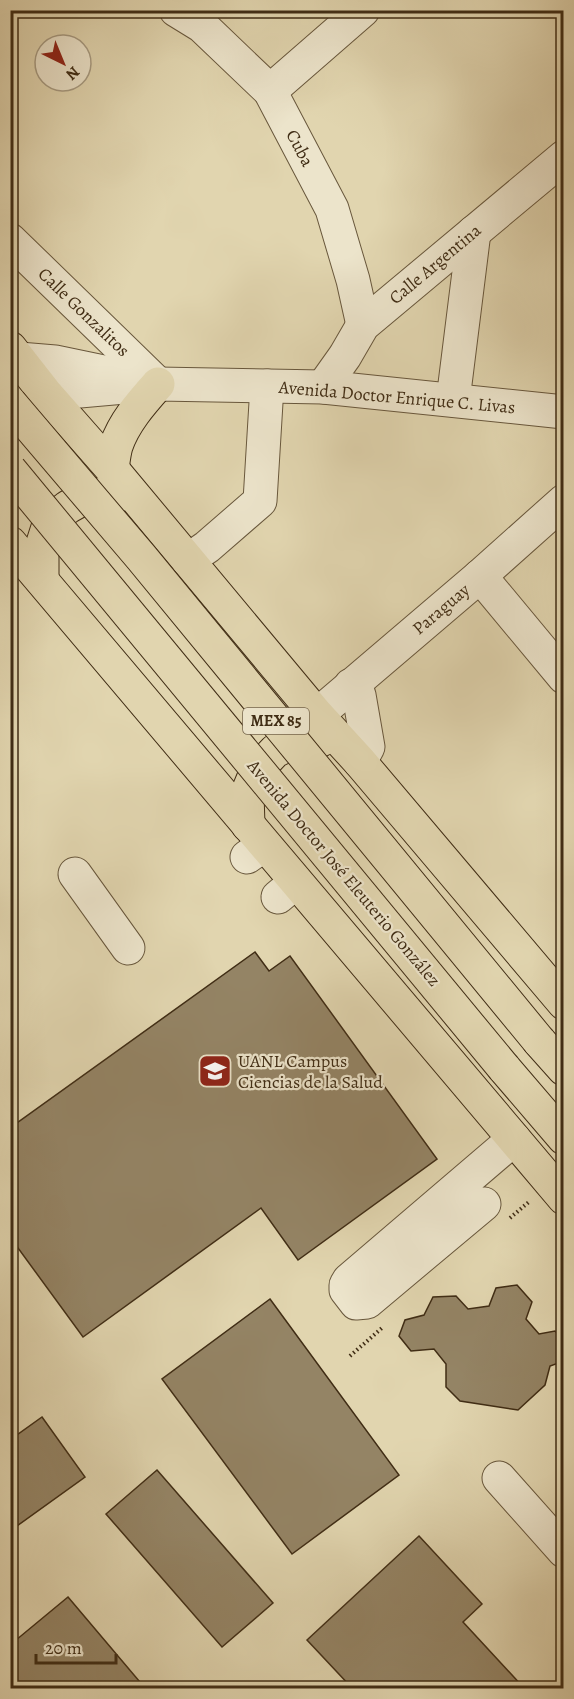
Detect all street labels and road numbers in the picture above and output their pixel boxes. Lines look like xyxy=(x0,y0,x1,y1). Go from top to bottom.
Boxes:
street label: Cuba xyxy=(280,125,320,171)
street label: Calle Argentina xyxy=(384,218,487,310)
street label: Calle Gonzalitos xyxy=(33,262,135,362)
street label: Avenida Doctor Enrique C. Livas xyxy=(277,375,516,419)
street label: Paraguay xyxy=(407,577,475,640)
road number: MEX 85 xyxy=(243,708,309,734)
street label: Avenida Doctor José Eleuterio González xyxy=(241,754,446,992)

